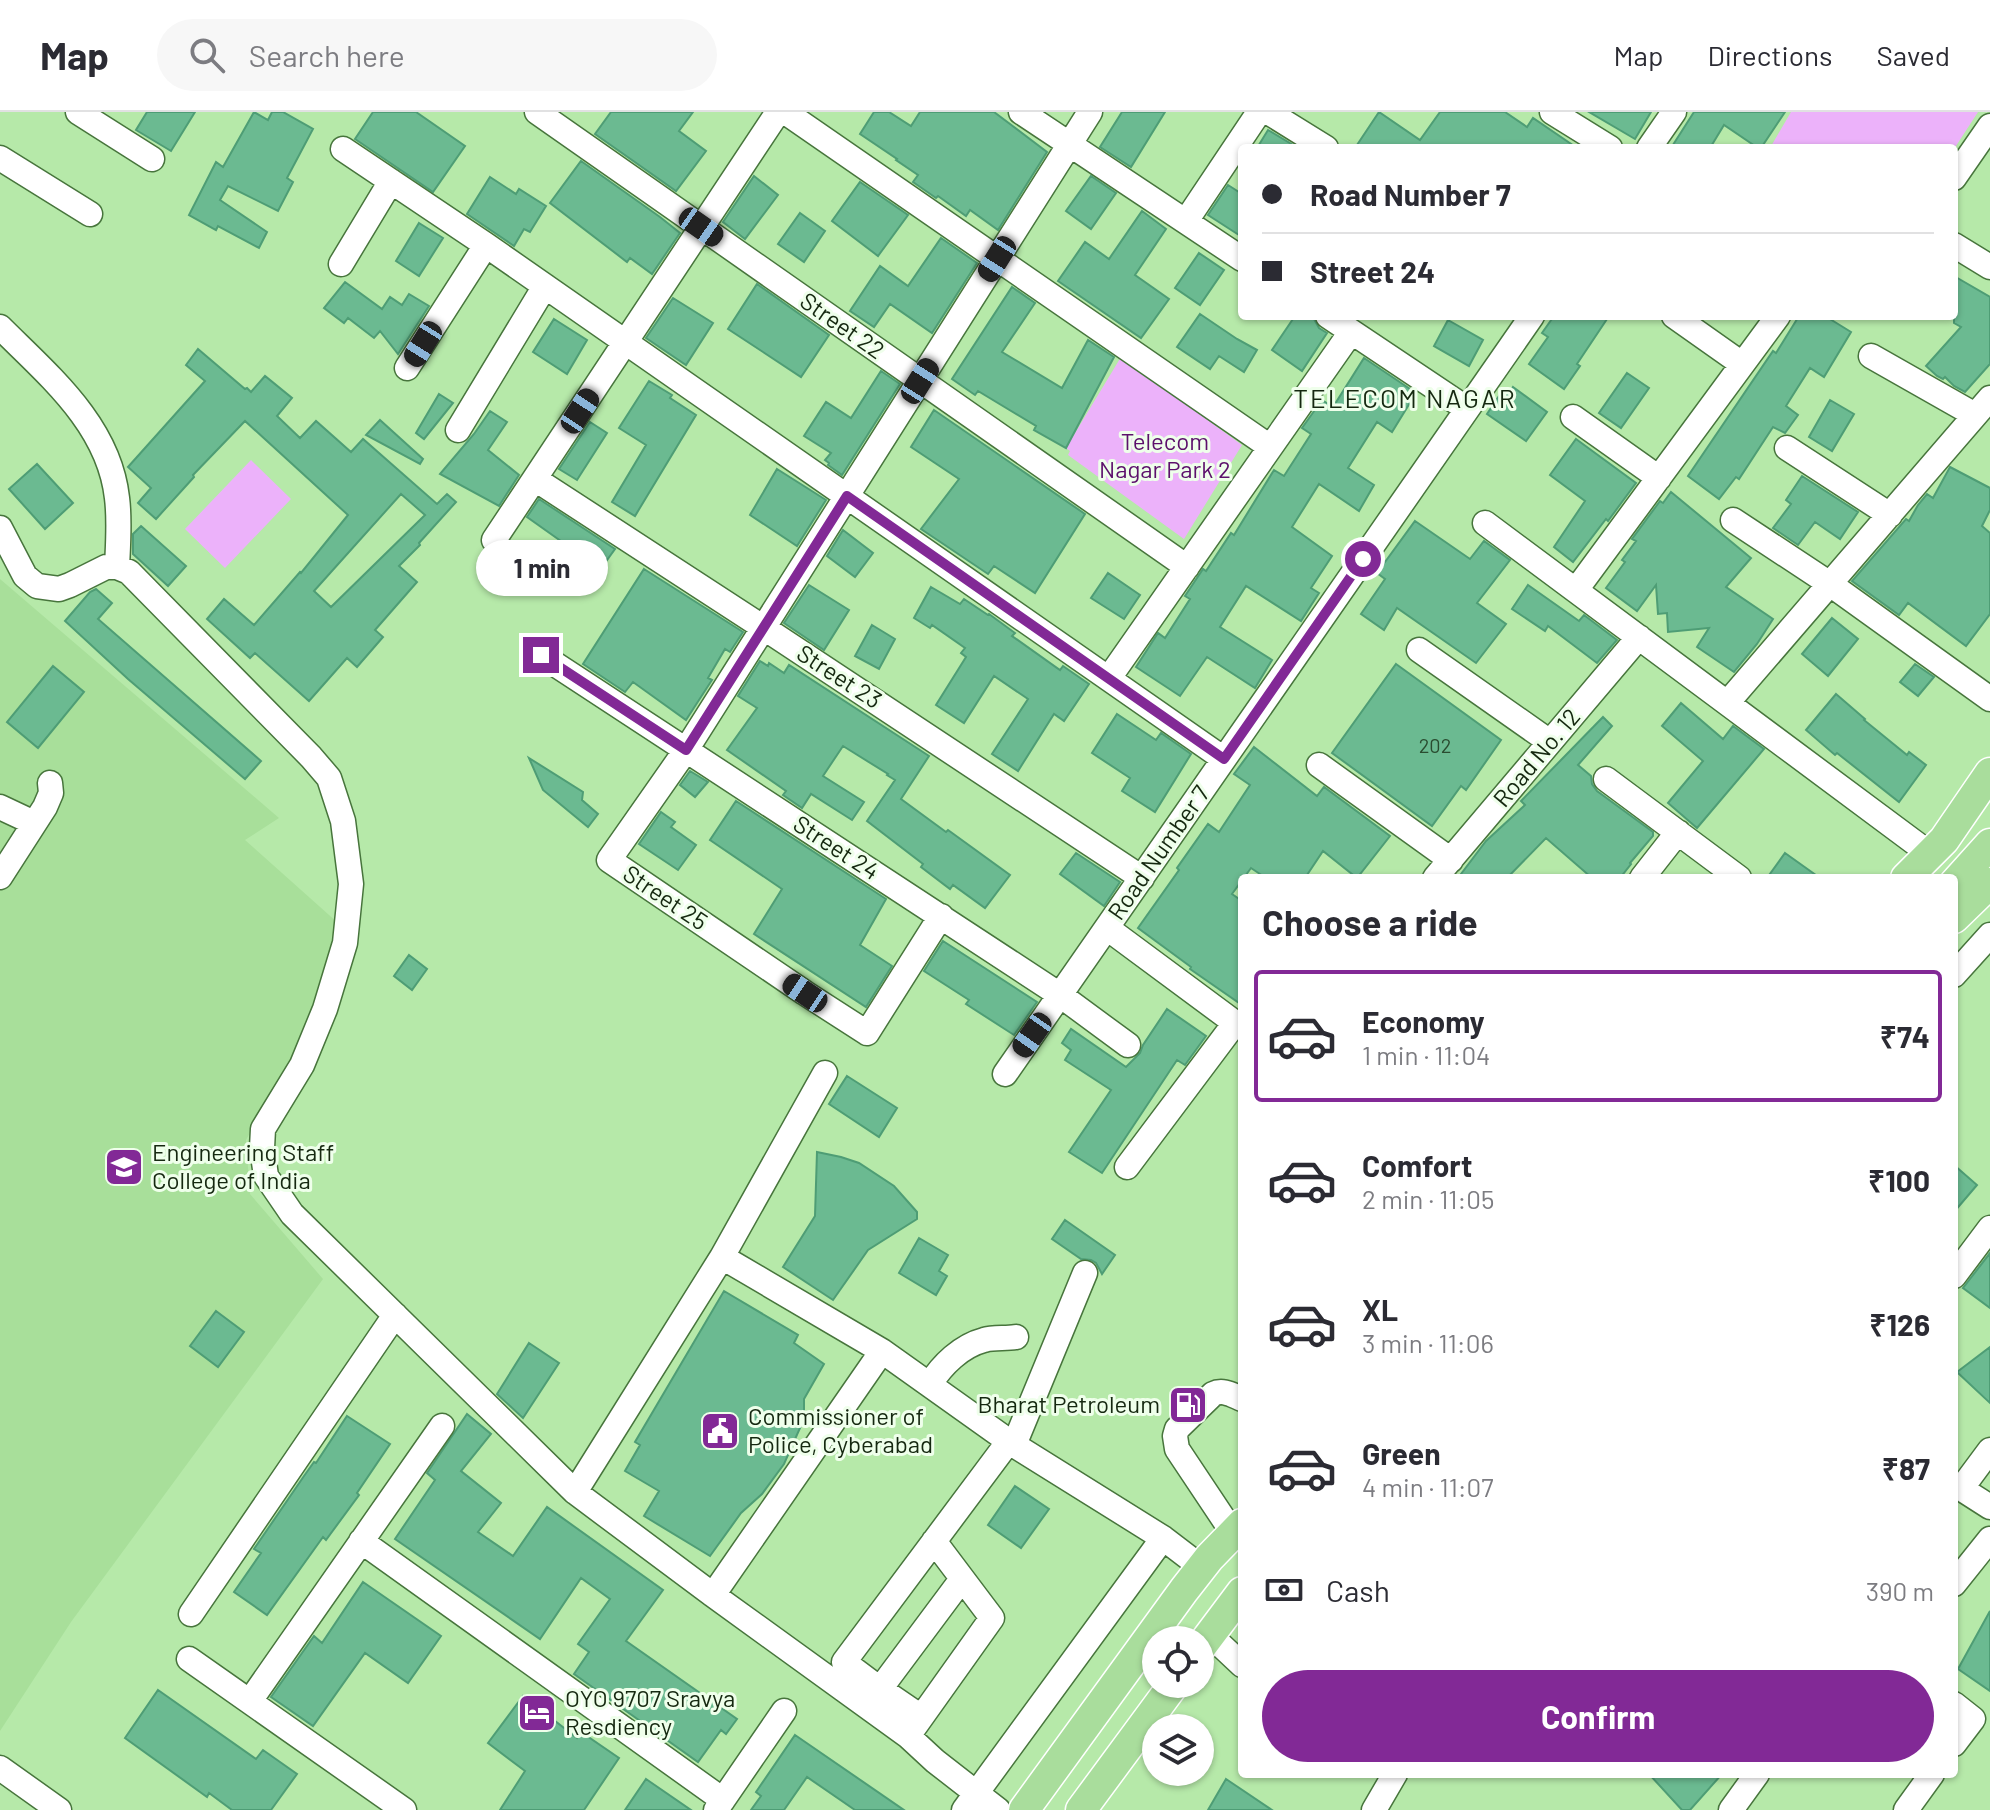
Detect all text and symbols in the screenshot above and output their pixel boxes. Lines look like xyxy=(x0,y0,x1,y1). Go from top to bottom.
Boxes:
search box xyxy=(157,19,717,91)
text: Map xyxy=(40,32,109,78)
icon: search xyxy=(185,33,229,77)
text: Search here xyxy=(249,37,405,73)
text: Map xyxy=(1614,38,1663,72)
text: Directions xyxy=(1707,38,1833,72)
text: Saved xyxy=(1877,38,1950,72)
text: Road Number 7 xyxy=(1310,176,1511,212)
car xyxy=(674,203,728,251)
car xyxy=(974,232,1020,286)
text: Street 24 xyxy=(1310,253,1435,289)
street label: Street 22 xyxy=(795,285,891,364)
car xyxy=(400,317,446,371)
car xyxy=(897,354,943,408)
district label: TELECOM NAGAR xyxy=(1293,382,1517,413)
car xyxy=(557,384,603,438)
park label: Telecom Nagar Park 2 xyxy=(1099,426,1231,483)
callout: 1 min xyxy=(475,539,607,595)
route start xyxy=(1345,541,1381,577)
text: 1 min xyxy=(514,552,570,583)
route end xyxy=(523,637,559,673)
street label: Street 23 xyxy=(792,638,888,714)
street label: Road No. 12 xyxy=(1486,702,1585,812)
house number: 202 xyxy=(1419,733,1451,757)
street label: Road Number 7 xyxy=(1101,779,1215,925)
street label: Street 24 xyxy=(788,808,885,885)
street label: Street 25 xyxy=(618,858,714,935)
text: Choose a ride xyxy=(1262,900,1478,943)
car xyxy=(778,970,832,1016)
icon: car xyxy=(1266,1000,1338,1072)
text: Economy xyxy=(1362,1003,1485,1039)
car xyxy=(1008,1008,1056,1062)
text: ₹74 xyxy=(1880,1018,1930,1054)
text: 1 min · 11:04 xyxy=(1362,1039,1490,1070)
place label: Engineering Staff College of India xyxy=(152,1137,334,1194)
icon: car xyxy=(1266,1144,1338,1216)
school or university icon: Engineering Staff College of India xyxy=(103,1146,145,1188)
text: Comfort xyxy=(1362,1147,1472,1183)
text: ₹100 xyxy=(1868,1162,1930,1198)
text: 2 min · 11:05 xyxy=(1362,1183,1494,1214)
icon: car xyxy=(1266,1288,1338,1360)
text: XL xyxy=(1362,1291,1398,1327)
text: ₹126 xyxy=(1869,1306,1930,1342)
text: 3 min · 11:06 xyxy=(1362,1327,1494,1358)
fuel station icon: Bharat Petroleum xyxy=(1167,1384,1209,1426)
place label: Bharat Petroleum xyxy=(978,1389,1160,1418)
place label: Commissioner of Police, Cyberabad xyxy=(748,1401,933,1458)
public building icon: Commissioner of Police, Cyberabad xyxy=(699,1410,741,1452)
icon: car xyxy=(1266,1432,1338,1504)
text: Green xyxy=(1362,1435,1441,1471)
text: ₹87 xyxy=(1882,1450,1930,1486)
text: 4 min · 11:07 xyxy=(1362,1471,1494,1502)
icon: cash xyxy=(1262,1568,1306,1612)
text: Cash xyxy=(1326,1572,1390,1608)
text: 390 m xyxy=(1866,1575,1934,1606)
map controls xyxy=(1142,1626,1214,1786)
button: locate xyxy=(1142,1626,1214,1698)
button: Confirm xyxy=(1262,1670,1934,1762)
place label: OYO 9707 Sravya Resdiency xyxy=(565,1683,735,1740)
hotel icon: OYO 9707 Sravya Resdiency xyxy=(516,1692,558,1734)
button: layers xyxy=(1142,1714,1214,1786)

